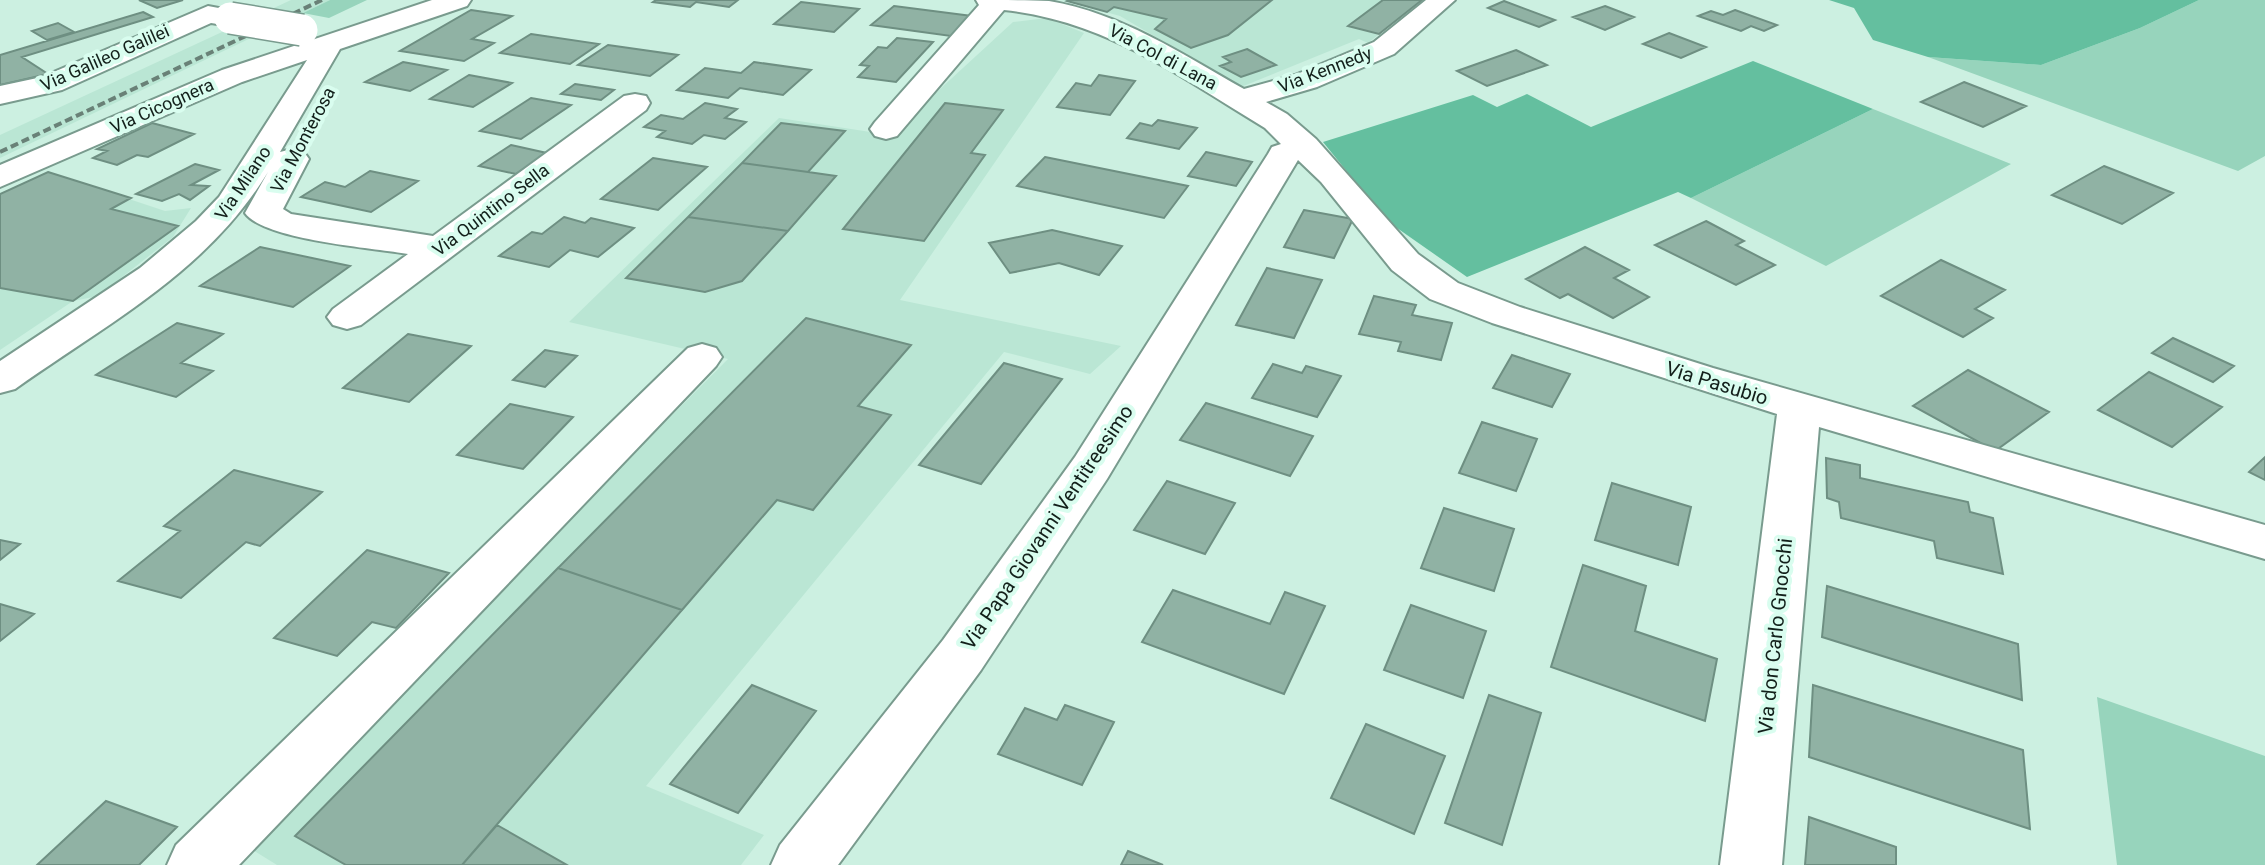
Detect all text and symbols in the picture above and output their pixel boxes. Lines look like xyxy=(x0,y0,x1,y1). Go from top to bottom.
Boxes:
street label: Via Col di Lana xyxy=(1106,19,1221,94)
street label: Via Galileo Galilei xyxy=(37,20,172,95)
street label: Via Kennedy xyxy=(1275,42,1375,97)
street label: Via Cicognera xyxy=(107,73,217,138)
street label: Via Monterosa xyxy=(266,83,339,196)
street label: Via Milano xyxy=(210,142,275,224)
street label: Via Quintino Sella xyxy=(428,159,553,260)
street label: Via Pasubio xyxy=(1663,356,1771,410)
street label: Via Papa Giovanni Ventitreesimo xyxy=(956,400,1138,654)
street label: Via don Carlo Gnocchi xyxy=(1753,537,1797,735)

